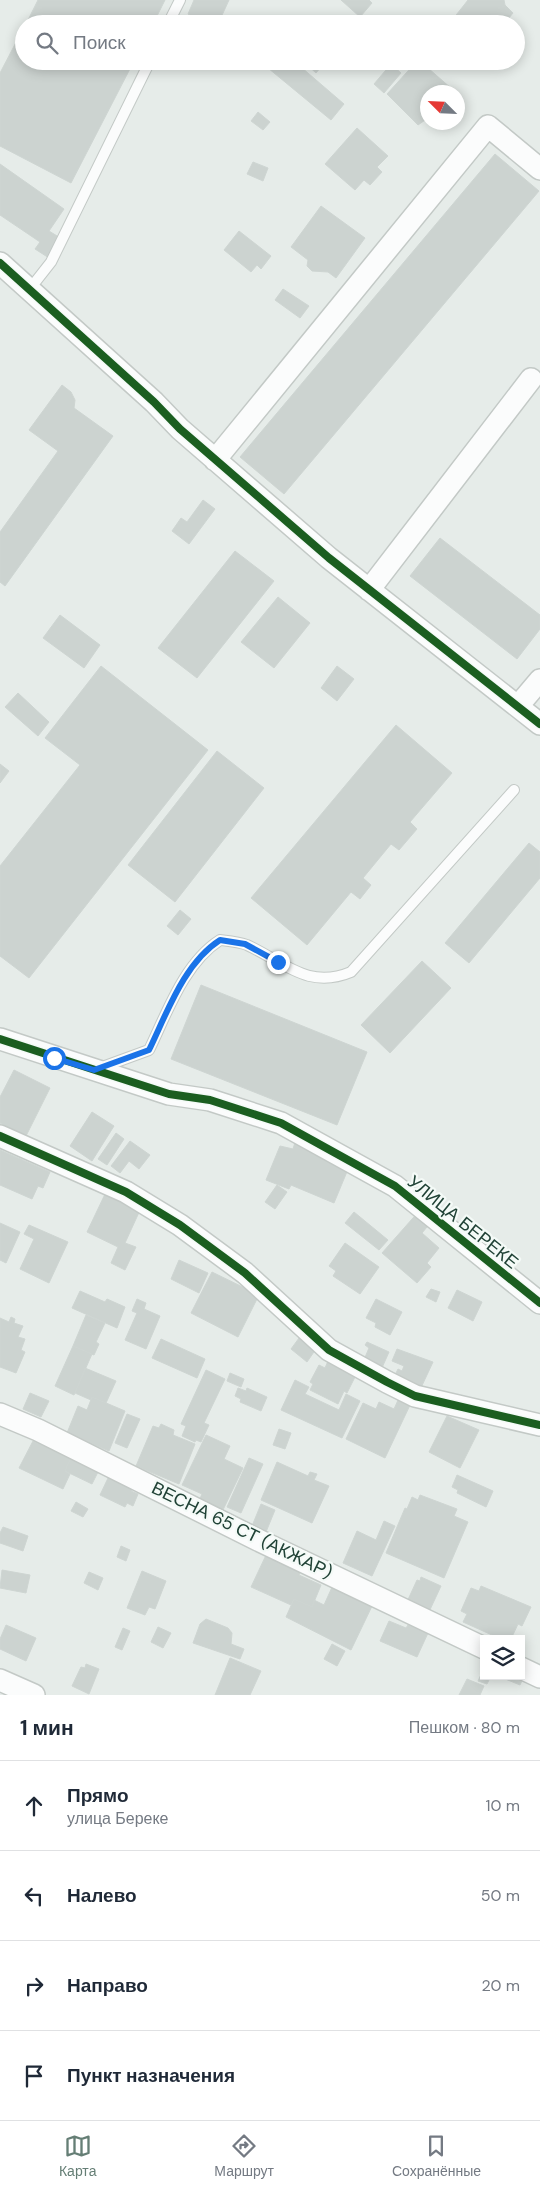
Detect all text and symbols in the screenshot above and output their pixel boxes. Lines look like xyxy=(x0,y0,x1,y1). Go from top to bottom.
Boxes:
search box xyxy=(15,15,525,70)
icon: search xyxy=(33,29,61,57)
text: Поиск xyxy=(73,30,126,55)
north arrow xyxy=(420,85,465,130)
route end xyxy=(267,951,290,974)
route start xyxy=(43,1047,66,1070)
street label: УЛИЦА БЕРЕКЕ xyxy=(403,1170,523,1274)
street label: ВЕСНА 65 СТ (АКЖАР) xyxy=(148,1476,336,1584)
map controls xyxy=(480,1635,525,1680)
button: layers xyxy=(480,1635,525,1680)
text: 1 мин xyxy=(20,1714,74,1742)
text: Пешком · 80 m xyxy=(409,1717,520,1738)
text: Прямо xyxy=(67,1783,129,1808)
icon: ahead xyxy=(20,1792,48,1820)
text: 10 m xyxy=(486,1795,520,1816)
text: улица Береке xyxy=(67,1808,169,1829)
icon: left xyxy=(20,1882,48,1910)
text: Налево xyxy=(67,1883,137,1908)
text: 50 m xyxy=(481,1885,520,1906)
icon: right xyxy=(20,1972,48,2000)
text: Направо xyxy=(67,1973,148,1998)
text: 20 m xyxy=(481,1975,520,1996)
icon: arrive xyxy=(20,2062,48,2090)
text: Пункт назначения xyxy=(67,2063,235,2088)
tab: Карта xyxy=(59,2132,96,2180)
tab: Маршрут xyxy=(214,2132,274,2180)
tab: Сохранённые xyxy=(392,2132,481,2180)

